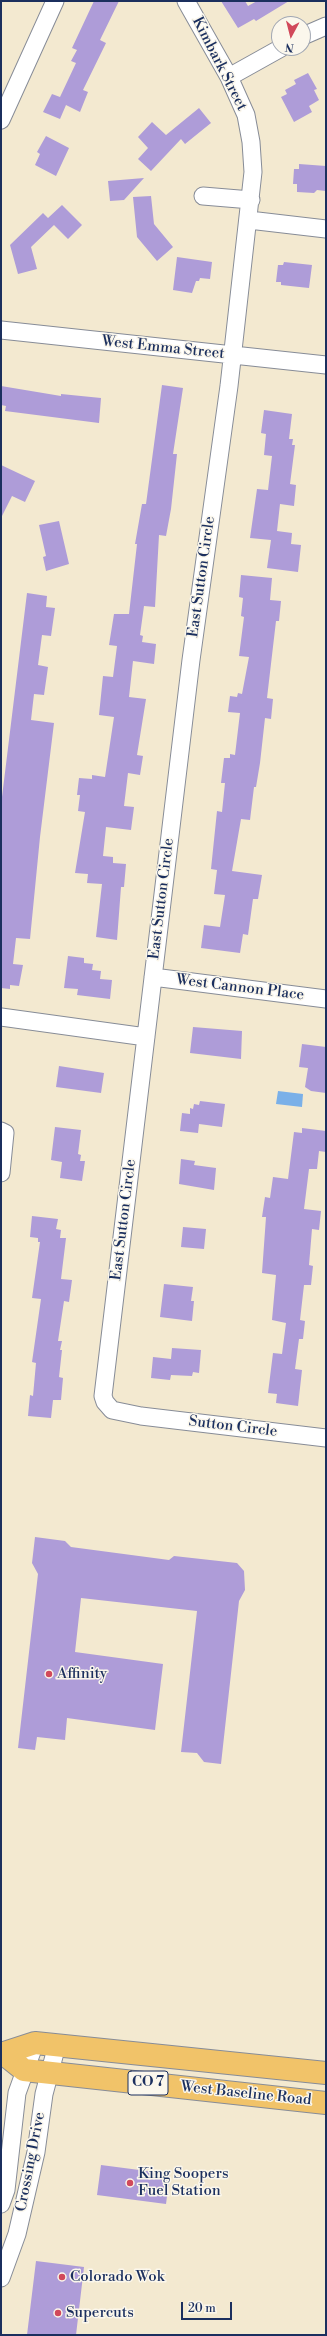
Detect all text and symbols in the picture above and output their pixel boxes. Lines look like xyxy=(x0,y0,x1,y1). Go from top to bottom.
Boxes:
street label: Kimbark Street xyxy=(188,14,250,114)
north arrow xyxy=(271,16,311,56)
text: N xyxy=(284,39,295,54)
street label: West Emma Street xyxy=(101,333,225,363)
street label: East Sutton Circle xyxy=(185,515,219,639)
street label: East Sutton Circle xyxy=(146,837,178,961)
street label: West Cannon Place xyxy=(175,971,305,1005)
street label: East Sutton Circle xyxy=(108,1158,140,1282)
street label: Sutton Circle xyxy=(188,1413,278,1441)
place label: Affinity xyxy=(57,1665,107,1683)
marker: Affinity xyxy=(44,1669,54,1679)
road number: CO 7 xyxy=(128,2071,168,2095)
street label: West Baseline Road xyxy=(180,2078,312,2110)
street label: Crossing Drive xyxy=(13,2111,49,2213)
place label: King Soopers Fuel Station xyxy=(138,2165,228,2200)
marker: King Soopers Fuel Station xyxy=(125,2178,135,2188)
place label: Colorado Wok xyxy=(70,2268,164,2286)
marker: Colorado Wok xyxy=(57,2272,67,2282)
scale bar xyxy=(183,2294,234,2320)
text: 20 m xyxy=(188,2301,216,2316)
place label: Supercuts xyxy=(66,2304,134,2322)
marker: Supercuts xyxy=(53,2308,63,2318)

